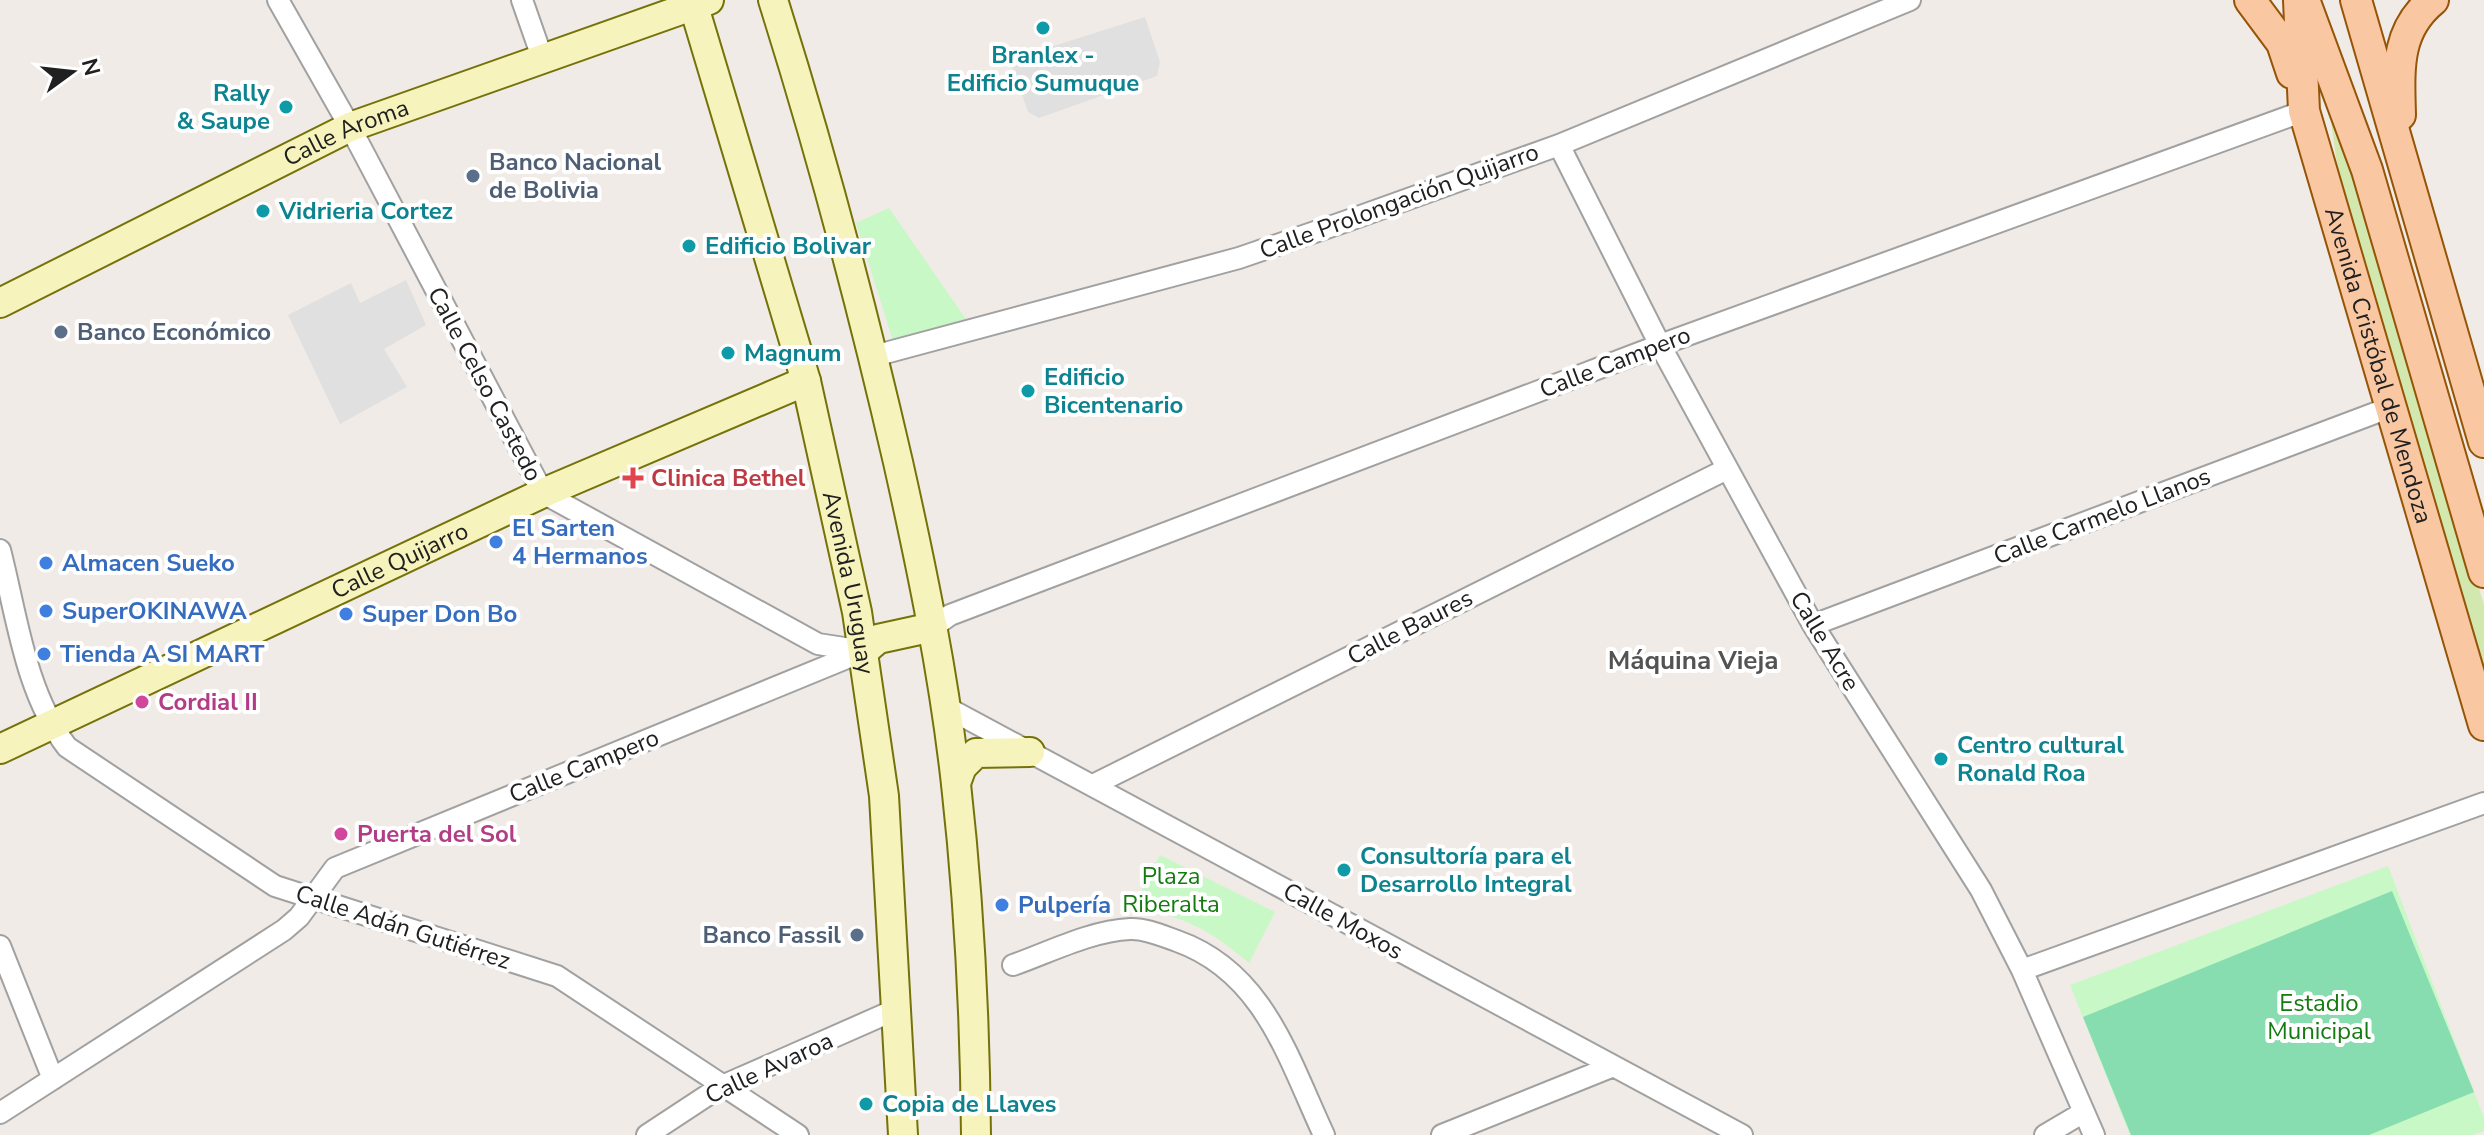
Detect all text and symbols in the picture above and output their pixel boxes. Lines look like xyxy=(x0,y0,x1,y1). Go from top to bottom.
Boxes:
marker: Branlex - Edificio Sumuque xyxy=(1034,19,1052,37)
north arrow xyxy=(32,32,112,112)
place label: Branlex - Edificio Sumuque xyxy=(947,39,1139,99)
text: N xyxy=(74,55,107,79)
place label: Rally & Saupe xyxy=(177,77,270,137)
street label: Calle Aroma xyxy=(278,91,413,174)
marker: Rally & Saupe xyxy=(277,98,295,116)
street label: Calle Prolongación Quijarro xyxy=(1255,136,1543,266)
place label: Banco Nacional de Bolivia xyxy=(489,146,662,206)
marker: Banco Nacional de Bolivia xyxy=(464,167,482,185)
place label: Vidrieria Cortez xyxy=(278,195,453,227)
marker: Vidrieria Cortez xyxy=(254,202,272,220)
street label: Avenida Cristóbal de Mendoza xyxy=(2317,203,2440,527)
place label: Edificio Bolivar xyxy=(705,230,872,262)
marker: Edificio Bolivar xyxy=(680,237,698,255)
street label: Calle Celso Castedo xyxy=(420,281,550,487)
place label: Banco Económico xyxy=(77,316,271,348)
street label: Calle Campero xyxy=(1535,319,1695,405)
marker: Banco Económico xyxy=(52,323,70,341)
place label: Magnum xyxy=(744,337,841,369)
marker: Magnum xyxy=(719,344,737,362)
place label: Edificio Bicentenario xyxy=(1044,361,1183,421)
marker: Edificio Bicentenario xyxy=(1019,382,1037,400)
street label: Calle Carmelo Llanos xyxy=(1989,460,2215,572)
place label: Clinica Bethel xyxy=(651,462,806,494)
marker: Clinica Bethel xyxy=(622,467,644,489)
street label: Avenida Uruguay xyxy=(815,488,882,677)
place label: El Sarten 4 Hermanos xyxy=(512,512,648,572)
street label: Calle Quijarro xyxy=(326,515,473,607)
marker: El Sarten 4 Hermanos xyxy=(487,533,505,551)
place label: Almacen Sueko xyxy=(62,547,235,579)
marker: Almacen Sueko xyxy=(37,554,55,572)
street label: Calle Baures xyxy=(1342,582,1478,672)
street label: Calle Acre xyxy=(1783,585,1867,697)
place label: SuperOKINAWA xyxy=(62,595,247,627)
place label: Super Don Bo xyxy=(362,598,517,630)
marker: SuperOKINAWA xyxy=(37,602,55,620)
marker: Super Don Bo xyxy=(337,605,355,623)
place label: Tienda A SI MART xyxy=(60,638,264,670)
district label: Máquina Vieja xyxy=(1608,643,1778,678)
marker: Tienda A SI MART xyxy=(35,645,53,663)
place label: Cordial II xyxy=(158,686,258,718)
marker: Cordial II xyxy=(133,693,151,711)
street label: Calle Campero xyxy=(504,721,664,811)
place label: Centro cultural Ronald Roa xyxy=(1957,729,2124,789)
marker: Centro cultural Ronald Roa xyxy=(1932,750,1950,768)
place label: Puerta del Sol xyxy=(357,818,517,850)
marker: Puerta del Sol xyxy=(332,825,350,843)
place label: Consultoría para el Desarrollo Integral xyxy=(1360,840,1572,900)
park label: Plaza Riberalta xyxy=(1122,860,1220,920)
marker: Consultoría para el Desarrollo Integral xyxy=(1335,861,1353,879)
street label: Calle Moxos xyxy=(1277,875,1409,967)
street label: Calle Adán Gutiérrez xyxy=(292,877,514,977)
place label: Pulpería xyxy=(1018,889,1111,921)
marker: Pulpería xyxy=(993,896,1011,914)
place label: Banco Fassil xyxy=(703,919,841,951)
marker: Banco Fassil xyxy=(848,926,866,944)
park label: Estadio Municipal xyxy=(2267,987,2371,1047)
street label: Calle Avaroa xyxy=(700,1024,838,1112)
place label: Copia de Llaves xyxy=(882,1088,1057,1120)
marker: Copia de Llaves xyxy=(857,1095,875,1113)

